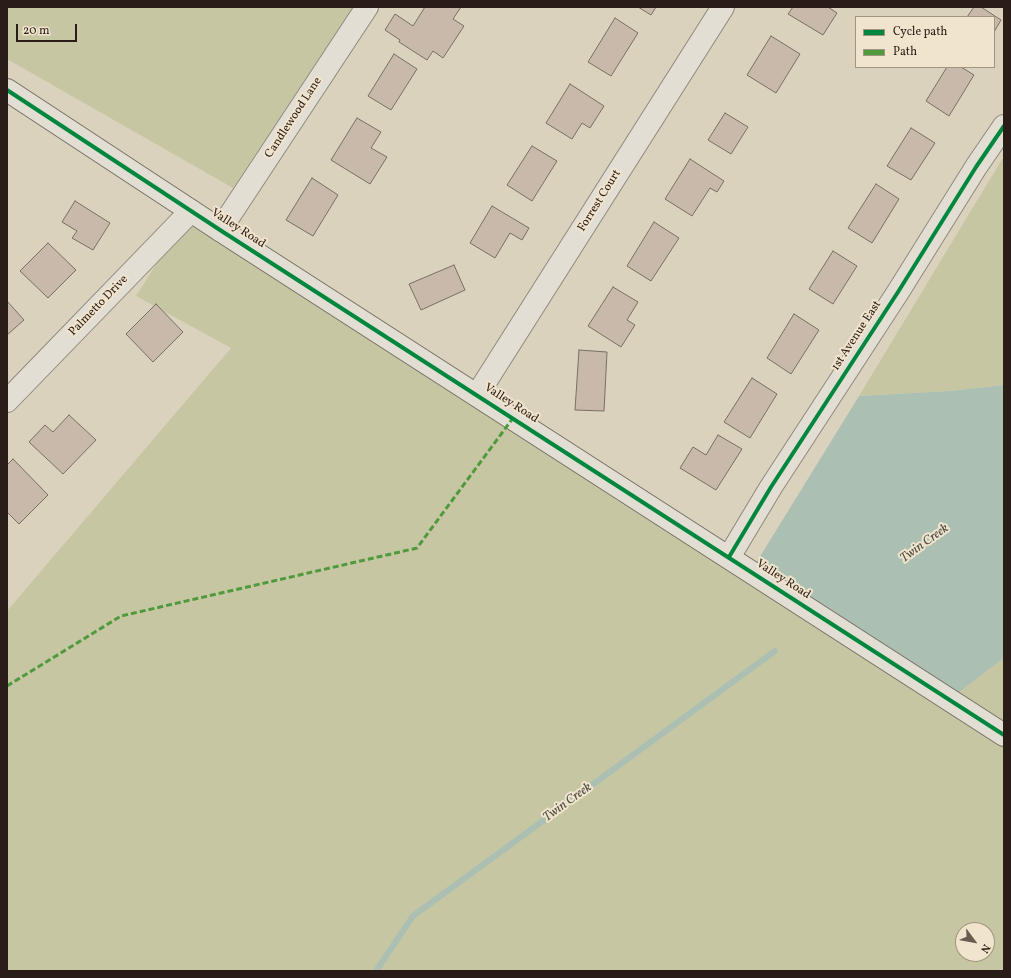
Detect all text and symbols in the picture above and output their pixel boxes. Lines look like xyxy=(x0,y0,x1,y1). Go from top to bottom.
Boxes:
scale bar xyxy=(18,16,79,42)
legend xyxy=(855,16,995,68)
text: 20 m xyxy=(23,23,50,39)
text: Cycle path xyxy=(893,24,948,40)
text: Path xyxy=(893,44,917,60)
street label: Candlewood Lane xyxy=(262,75,326,161)
street label: Forrest Court xyxy=(575,167,625,235)
street label: Valley Road xyxy=(208,206,268,252)
street label: Palmetto Drive xyxy=(66,273,132,339)
street label: 1st Avenue East xyxy=(829,298,885,374)
street label: Valley Road xyxy=(481,381,541,427)
water label: Twin Creek xyxy=(898,521,952,567)
street label: Valley Road xyxy=(753,557,813,603)
water label: Twin Creek xyxy=(541,780,595,826)
north arrow xyxy=(955,922,995,962)
text: N xyxy=(976,941,993,955)

